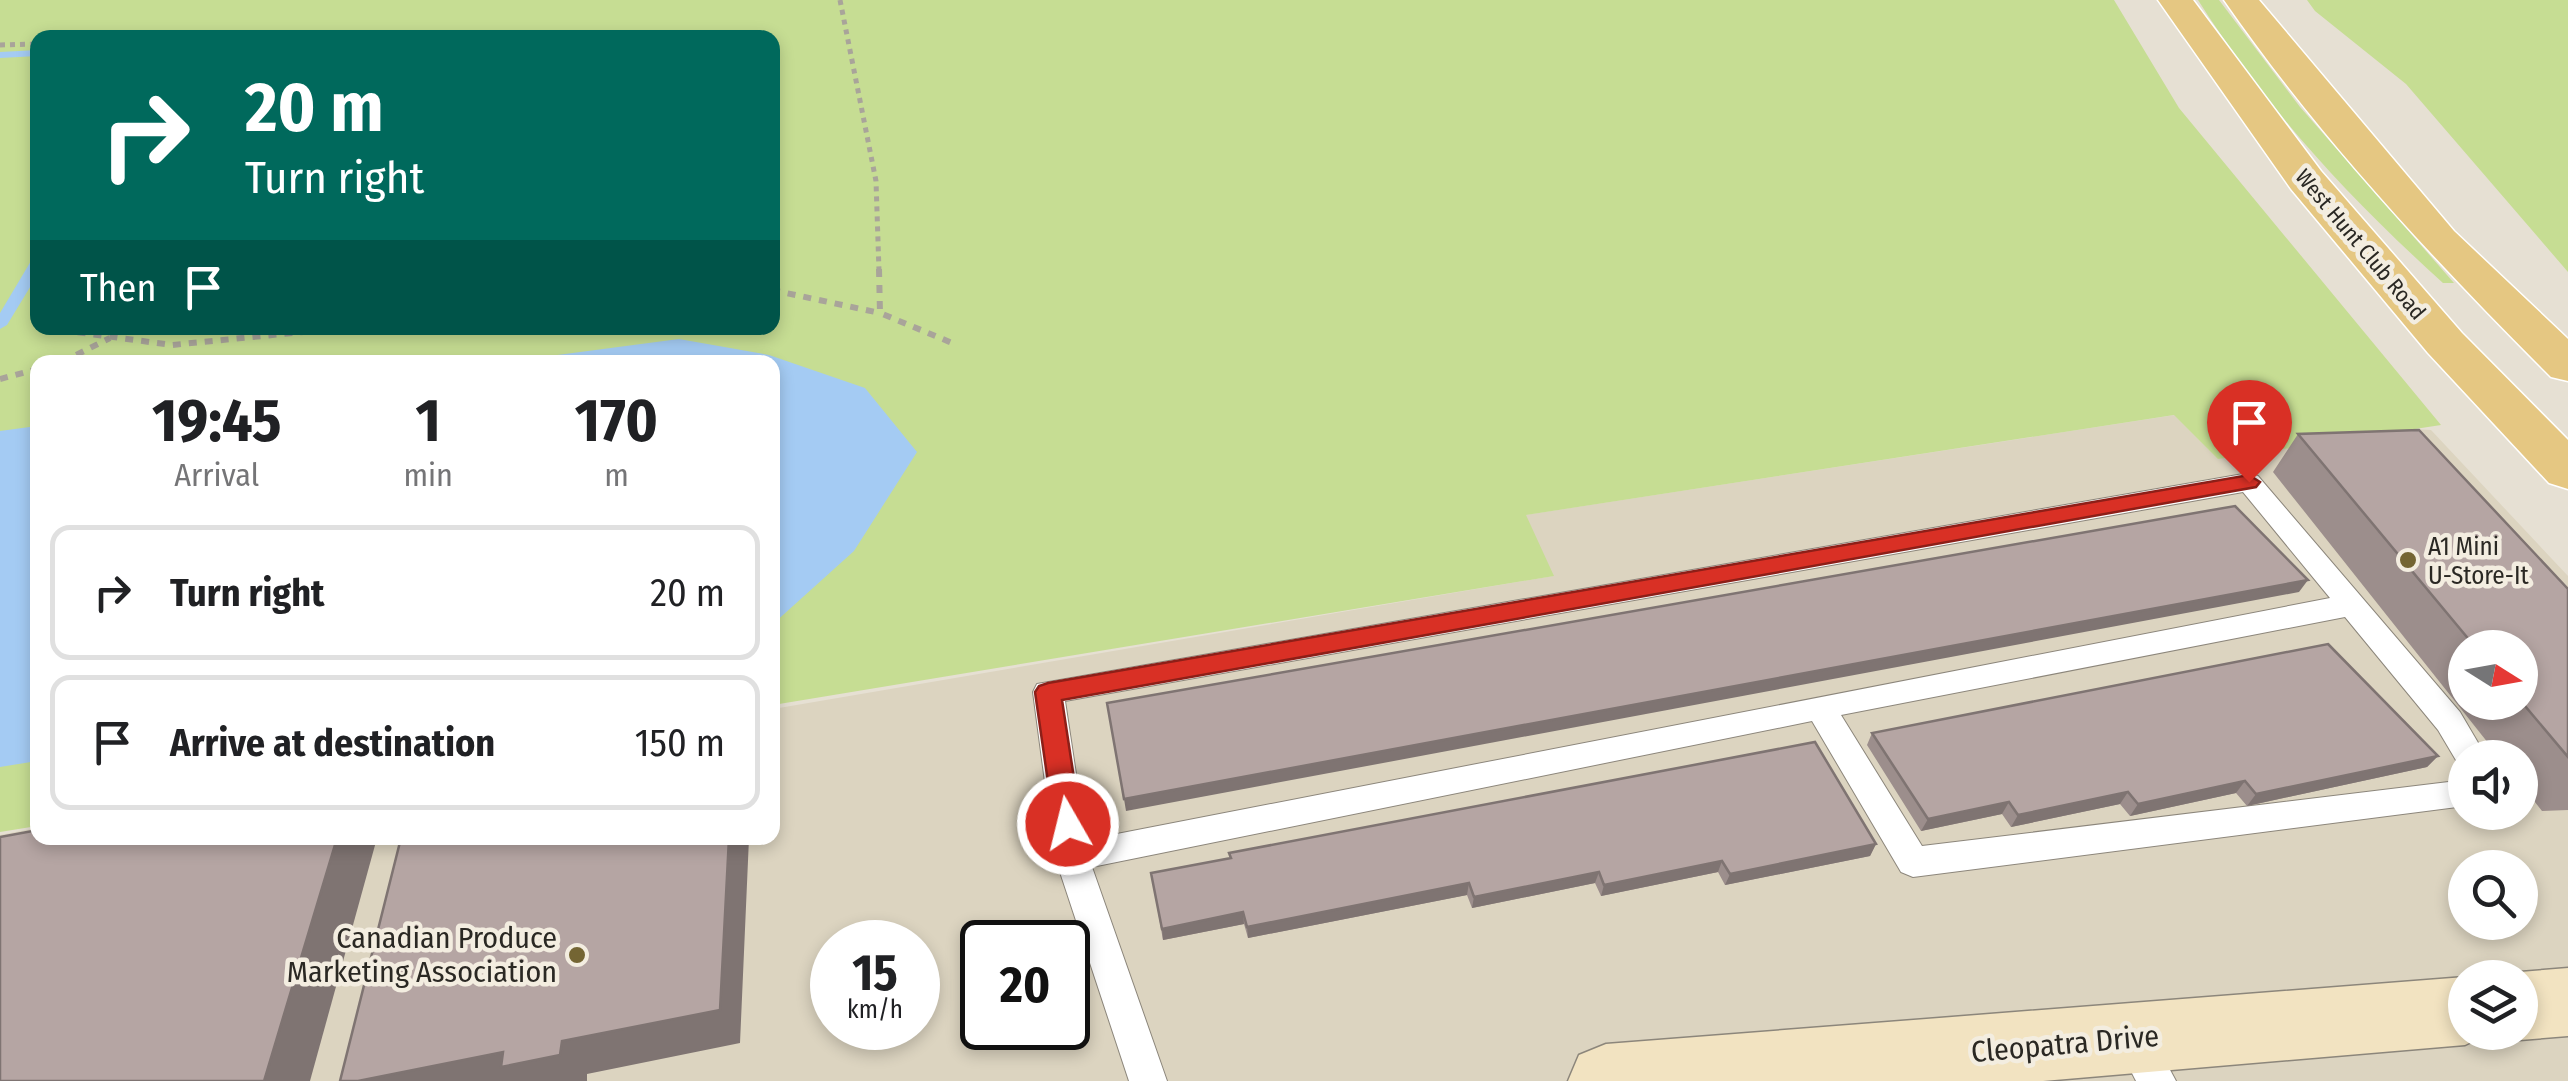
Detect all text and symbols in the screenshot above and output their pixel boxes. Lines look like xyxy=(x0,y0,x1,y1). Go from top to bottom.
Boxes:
text: 20 m xyxy=(245,66,384,150)
icon: right xyxy=(80,70,210,200)
text: Turn right xyxy=(245,151,424,205)
street label: West Hunt Club Road xyxy=(2290,163,2432,325)
icon: arrive xyxy=(176,260,231,315)
text: Then xyxy=(80,265,156,311)
pin xyxy=(2207,380,2292,483)
text: 19:45 xyxy=(152,385,281,457)
text: 1 xyxy=(415,385,441,457)
text: 170 xyxy=(575,385,658,457)
icon: arrive xyxy=(2222,395,2277,450)
text: Arrival xyxy=(174,456,259,494)
text: min xyxy=(403,456,453,494)
text: m xyxy=(604,456,629,494)
place label: A1 Mini U-Store-It xyxy=(2428,532,2529,591)
marker: A1 Mini U-Store-It xyxy=(2397,549,2419,571)
icon: right xyxy=(85,565,140,620)
text: Turn right xyxy=(170,570,324,616)
text: 20 m xyxy=(650,570,725,616)
north arrow xyxy=(2448,630,2538,720)
map controls xyxy=(2448,630,2538,1050)
icon: arrive xyxy=(85,715,140,770)
text: Arrive at destination xyxy=(170,720,495,766)
text: 150 m xyxy=(635,720,725,766)
button: sound xyxy=(2448,740,2538,830)
position arrow xyxy=(1016,772,1120,876)
button: search xyxy=(2448,850,2538,940)
place label: Canadian Produce Marketing Association xyxy=(287,920,557,990)
speed limit sign: 20 xyxy=(960,920,1090,1050)
text: 15 xyxy=(852,943,898,1003)
marker: Canadian Produce Marketing Association xyxy=(566,944,588,966)
button: layers xyxy=(2448,960,2538,1050)
text: km/h xyxy=(847,995,903,1025)
street label: Cleopatra Drive xyxy=(1970,1018,2160,1070)

